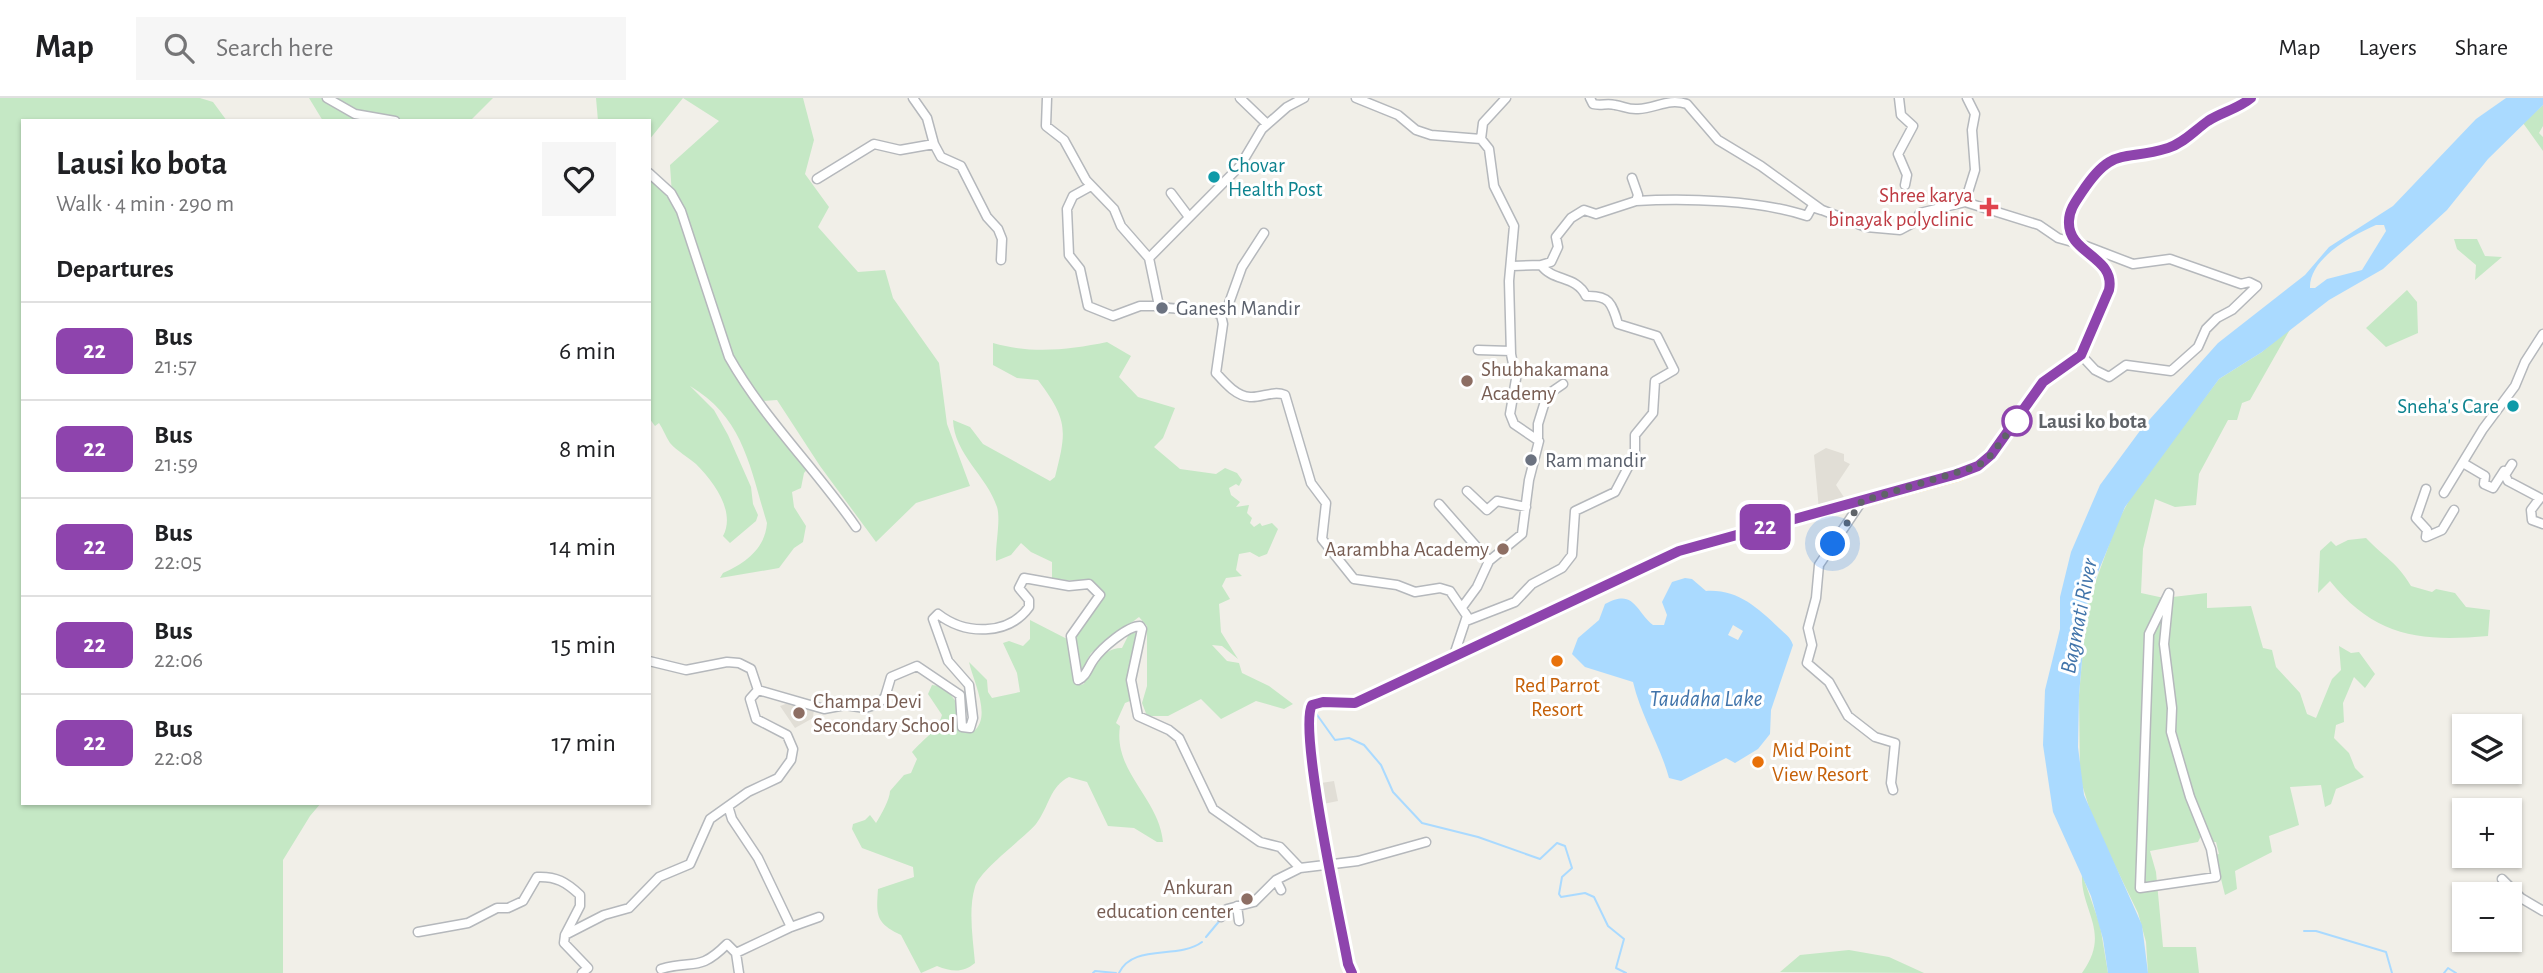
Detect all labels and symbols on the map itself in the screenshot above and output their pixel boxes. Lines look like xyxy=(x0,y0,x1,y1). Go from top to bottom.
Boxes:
place label: Chovar Health Post xyxy=(1228,155,1323,200)
marker: Chovar Health Post xyxy=(1206,169,1222,185)
place label: Shree karya binayak polyclinic xyxy=(1828,185,1973,230)
marker: Shree karya binayak polyclinic xyxy=(1979,197,1999,217)
place label: Ganesh Mandir xyxy=(1176,298,1300,319)
marker: Ganesh Mandir xyxy=(1154,300,1170,316)
place label: Shubhakamana Academy xyxy=(1481,359,1610,404)
marker: Shubhakamana Academy xyxy=(1459,373,1475,389)
place label: Sneha's Care xyxy=(2397,396,2499,417)
marker: Sneha's Care xyxy=(2505,398,2521,414)
marker: Lausi ko bota xyxy=(2002,406,2032,436)
place label: Lausi ko bota xyxy=(2038,411,2147,432)
place label: Ram mandir xyxy=(1545,450,1646,471)
marker: Ram mandir xyxy=(1523,452,1539,468)
line badge: 22 xyxy=(1734,504,1796,550)
your location xyxy=(1815,526,1850,561)
place label: Aarambha Academy xyxy=(1324,539,1489,560)
marker: Aarambha Academy xyxy=(1495,541,1511,557)
water label: Bagmati River xyxy=(2057,556,2102,676)
marker: Red Parrot Resort xyxy=(1549,653,1565,669)
place label: Red Parrot Resort xyxy=(1514,675,1600,720)
water label: Taudaha Lake xyxy=(1650,688,1763,711)
place label: Champa Devi Secondary School xyxy=(813,691,955,736)
marker: Champa Devi Secondary School xyxy=(791,705,807,721)
place label: Mid Point View Resort xyxy=(1772,740,1868,785)
marker: Mid Point View Resort xyxy=(1750,754,1766,770)
place label: Ankuran education center xyxy=(1097,877,1233,922)
marker: Ankuran education center xyxy=(1239,891,1255,907)

